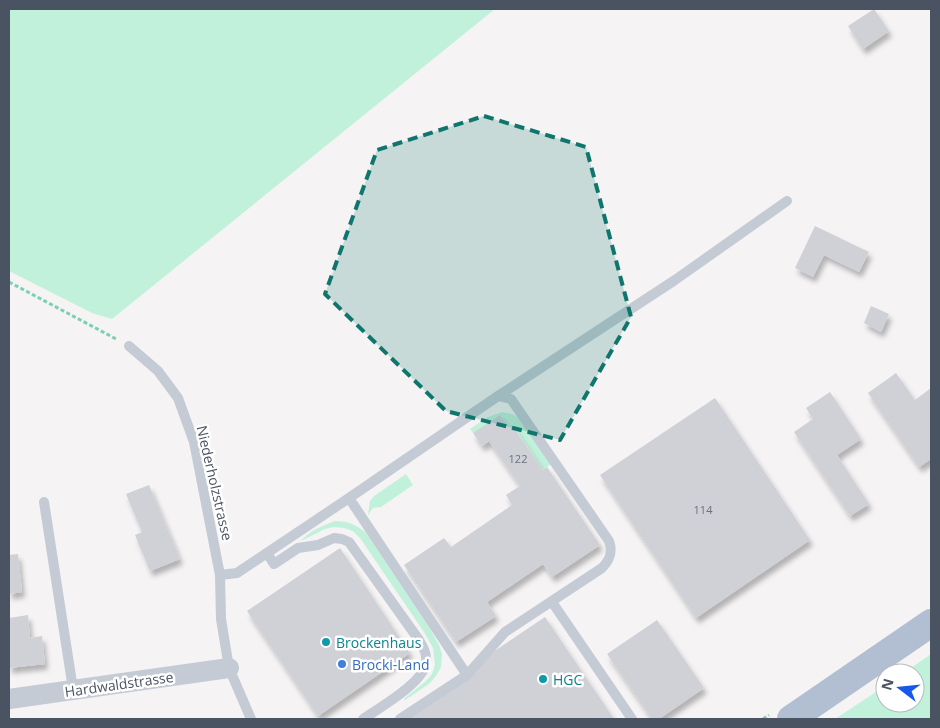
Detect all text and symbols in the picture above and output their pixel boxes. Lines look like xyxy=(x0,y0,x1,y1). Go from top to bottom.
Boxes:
street label: Niederholzstrasse xyxy=(193,424,238,543)
house number: 122 xyxy=(509,451,527,466)
house number: 114 xyxy=(694,502,713,517)
place label: Brockenhaus xyxy=(336,633,422,652)
marker: Brockenhaus xyxy=(320,636,332,648)
place label: Brocki-Land xyxy=(352,655,430,674)
marker: Brocki-Land xyxy=(336,658,348,670)
north arrow xyxy=(875,663,925,713)
street label: Hardwaldstrasse xyxy=(63,667,175,701)
place label: HGC xyxy=(553,670,583,689)
marker: HGC xyxy=(537,673,549,685)
text: N xyxy=(876,676,898,692)

